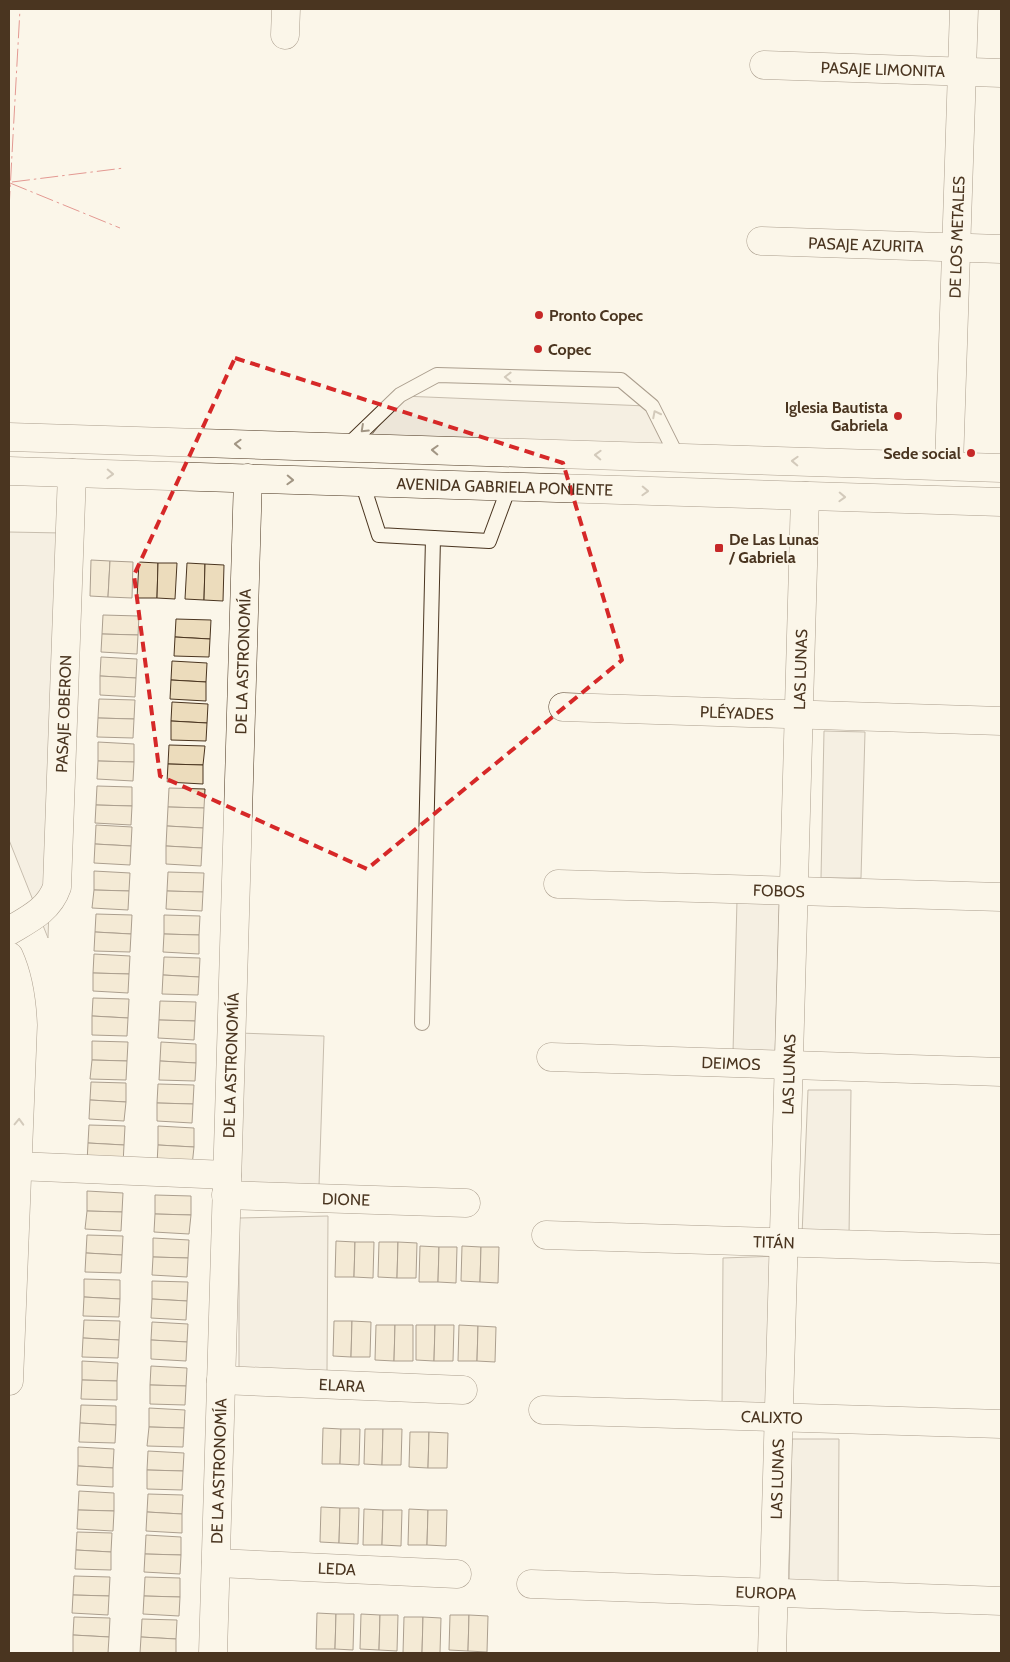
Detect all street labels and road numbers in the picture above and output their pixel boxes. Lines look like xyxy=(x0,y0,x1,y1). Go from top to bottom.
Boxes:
street label: PASAJE LIMONITA xyxy=(820,58,946,81)
street label: DE LOS METALES xyxy=(946,176,969,299)
street label: PASAJE AZURITA xyxy=(808,234,924,256)
street label: AVENIDA GABRIELA PONIENTE xyxy=(396,474,613,500)
street label: DE LA ASTRONOMÍA xyxy=(231,588,255,735)
street label: LAS LUNAS xyxy=(790,629,811,710)
street label: PASAJE OBERON xyxy=(52,654,75,773)
street label: PLÉYADES xyxy=(700,702,774,724)
street label: FOBOS xyxy=(753,881,805,901)
street label: DE LA ASTRONOMÍA xyxy=(219,992,243,1138)
street label: LAS LUNAS xyxy=(778,1034,800,1115)
street label: DEIMOS xyxy=(701,1053,761,1074)
street label: DIONE xyxy=(322,1189,370,1210)
street label: TITÁN xyxy=(753,1232,795,1253)
street label: ELARA xyxy=(318,1375,366,1396)
street label: DE LA ASTRONOMÍA xyxy=(207,1398,231,1544)
street label: CALIXTO xyxy=(741,1407,803,1428)
street label: LAS LUNAS xyxy=(767,1438,788,1520)
street label: LEDA xyxy=(317,1559,357,1579)
street label: EUROPA xyxy=(735,1582,797,1604)

